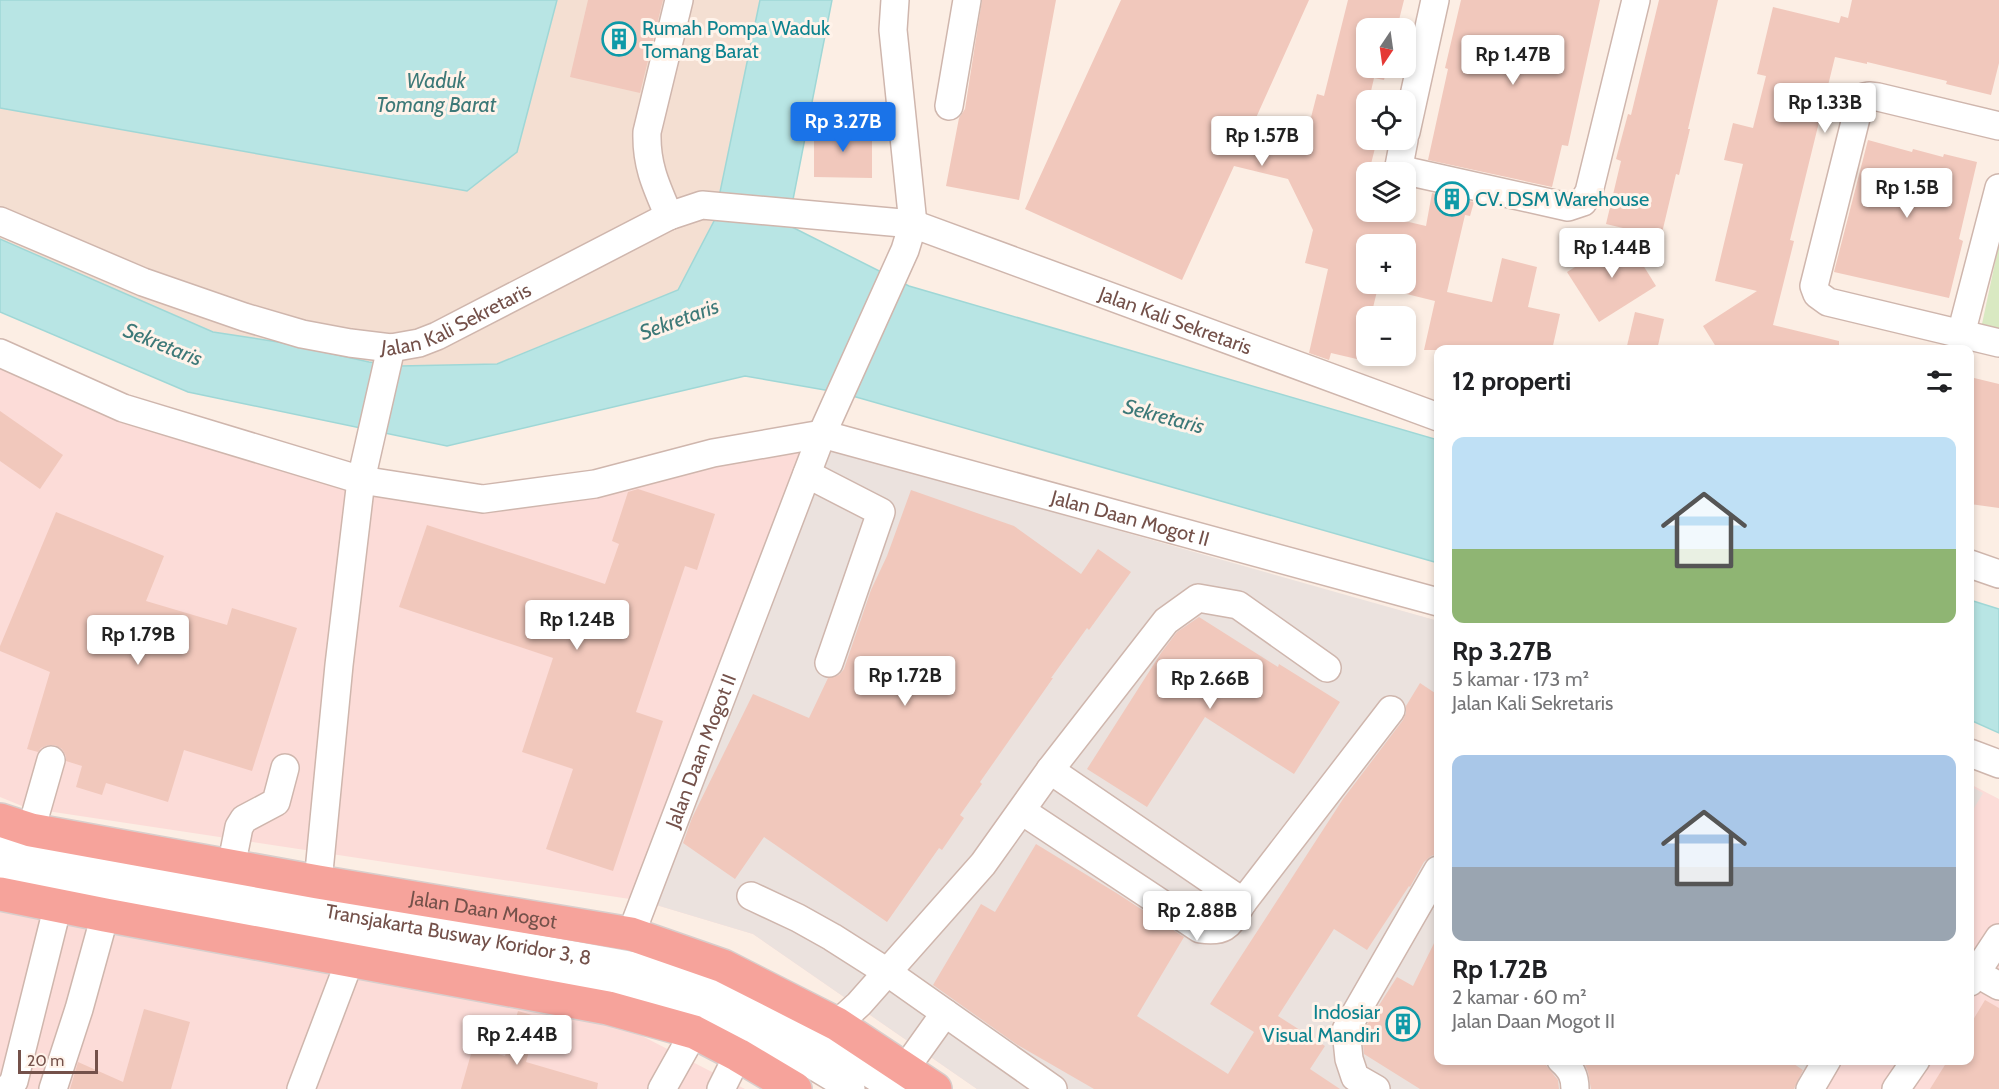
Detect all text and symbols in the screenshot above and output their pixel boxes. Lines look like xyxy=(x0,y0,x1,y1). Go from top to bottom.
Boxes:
place label: Rumah Pompa Waduk Tomang Barat xyxy=(642,16,830,63)
north arrow xyxy=(1356,18,1416,78)
map controls xyxy=(1356,18,1416,366)
building icon: Rumah Pompa Waduk Tomang Barat xyxy=(601,21,637,57)
pin: Rp 1.47B xyxy=(1451,35,1575,86)
text: Rp 1.47B xyxy=(1475,42,1551,66)
water label: Waduk Tomang Barat xyxy=(376,68,497,117)
pin: Rp 1.33B xyxy=(1763,83,1887,134)
button: locate xyxy=(1356,90,1416,150)
text: Rp 1.33B xyxy=(1788,90,1862,114)
pin: Rp 3.27B xyxy=(781,102,905,153)
text: Rp 3.27B xyxy=(805,109,881,133)
pin: Rp 1.57B xyxy=(1200,116,1324,167)
text: Rp 1.57B xyxy=(1225,123,1299,147)
button: layers xyxy=(1356,162,1416,222)
pin: Rp 1.5B xyxy=(1852,168,1962,219)
text: Rp 1.5B xyxy=(1875,175,1939,199)
building icon: CV. DSM Warehouse xyxy=(1434,181,1470,217)
place label: CV. DSM Warehouse xyxy=(1475,187,1649,211)
pin: Rp 1.44B xyxy=(1550,228,1674,279)
button: + xyxy=(1356,234,1416,294)
text: Rp 1.44B xyxy=(1573,235,1651,259)
street label: Jalan Kali Sekretaris xyxy=(379,278,535,361)
street label: Jalan Kali Sekretaris xyxy=(1094,281,1255,360)
water label: Sekretaris xyxy=(636,293,722,345)
button: − xyxy=(1356,306,1416,366)
water label: Sekretaris xyxy=(120,317,206,371)
text: 12 properti xyxy=(1452,365,1571,397)
icon: filters xyxy=(1923,365,1956,398)
water label: Sekretaris xyxy=(1121,393,1207,439)
icon: home xyxy=(1650,476,1758,584)
street label: Jalan Daan Mogot II xyxy=(1047,485,1212,551)
pin: Rp 1.24B xyxy=(515,600,639,651)
text: Rp 1.24B xyxy=(539,607,615,631)
pin: Rp 1.79B xyxy=(76,615,200,666)
text: Rp 1.79B xyxy=(101,622,175,646)
text: Rp 3.27B xyxy=(1452,635,1552,667)
pin: Rp 1.72B xyxy=(843,656,967,707)
pin: Rp 2.66B xyxy=(1148,659,1272,710)
text: Rp 1.72B xyxy=(868,663,942,687)
text: Rp 2.66B xyxy=(1171,666,1249,690)
text: 5 kamar · 173 m² xyxy=(1452,667,1589,691)
street label: Jalan Daan Mogot II xyxy=(660,670,741,832)
text: Jalan Kali Sekretaris xyxy=(1452,691,1613,715)
icon: home xyxy=(1650,794,1758,902)
street label: Jalan Daan Mogot xyxy=(407,885,559,934)
pin: Rp 2.88B xyxy=(1135,891,1259,942)
text: Rp 2.88B xyxy=(1157,898,1237,922)
street label: Transjakarta Busway Koridor 3, 8 xyxy=(324,899,593,970)
text: Rp 1.72B xyxy=(1452,953,1547,985)
text: 2 kamar · 60 m² xyxy=(1452,985,1587,1009)
place label: Indosiar Visual Mandiri xyxy=(1262,1000,1381,1047)
building icon: Indosiar Visual Mandiri xyxy=(1385,1006,1421,1042)
text: Jalan Daan Mogot II xyxy=(1452,1009,1615,1033)
pin: Rp 2.44B xyxy=(455,1015,579,1066)
text: Rp 2.44B xyxy=(477,1022,557,1046)
scale bar xyxy=(18,1047,98,1074)
text: 20 m xyxy=(27,1051,64,1070)

